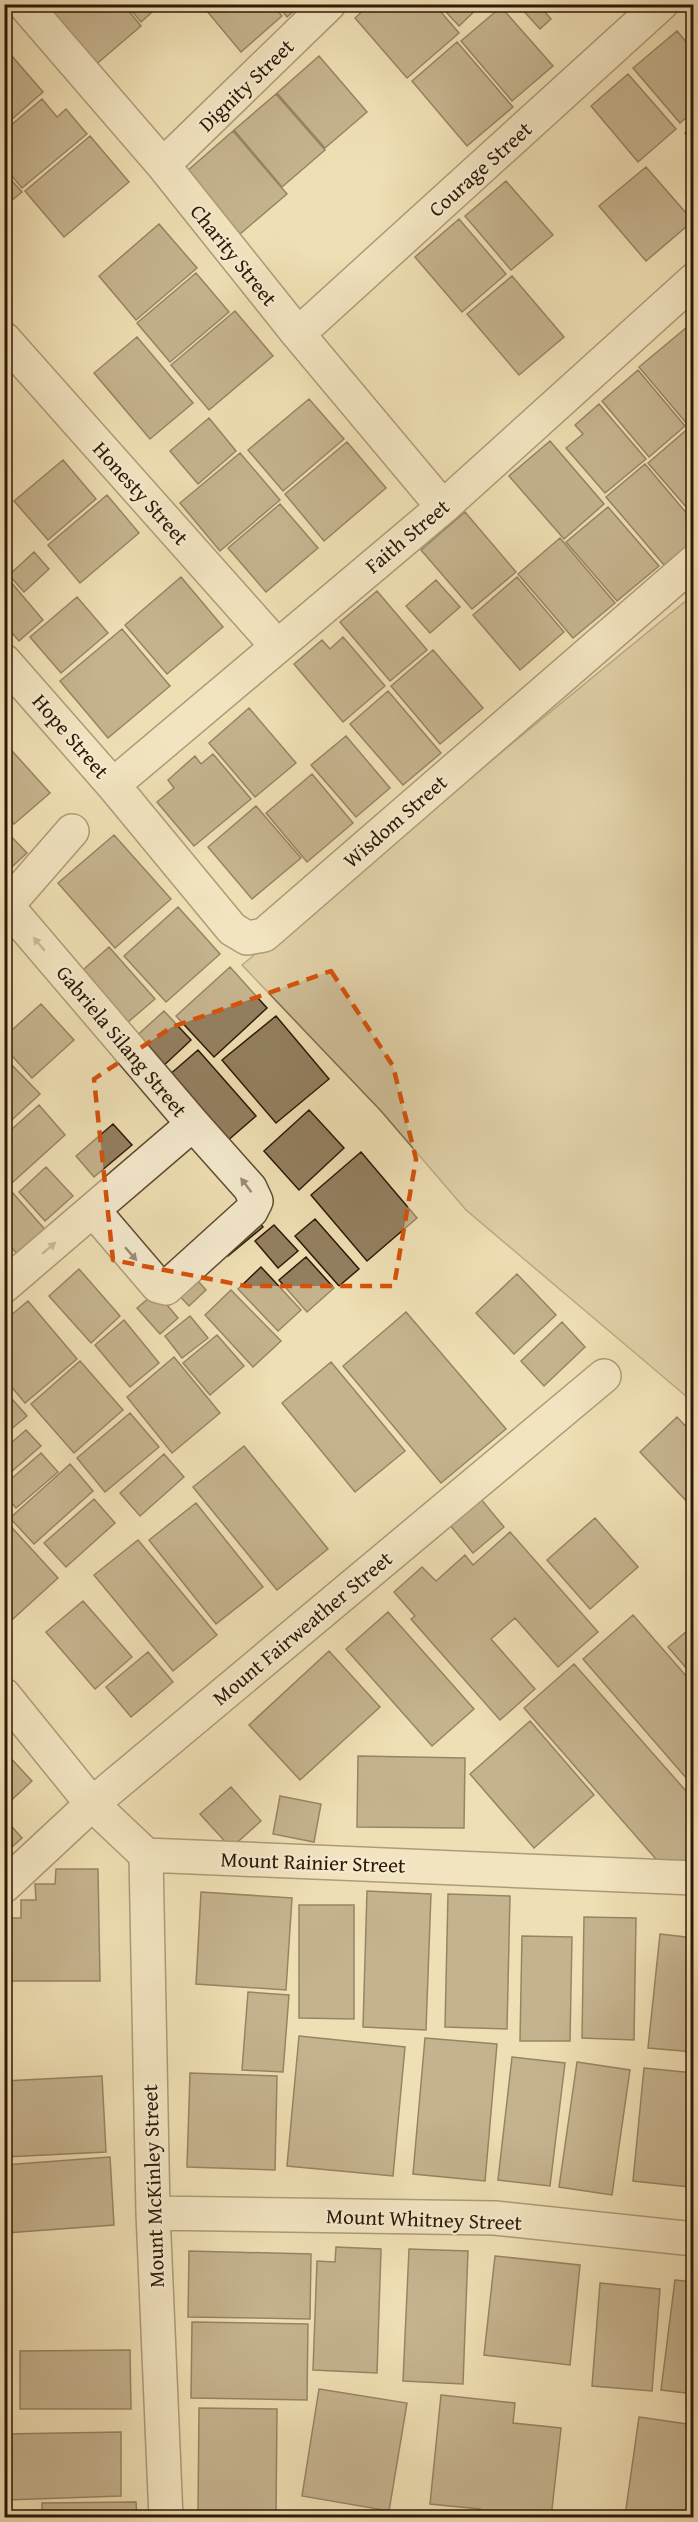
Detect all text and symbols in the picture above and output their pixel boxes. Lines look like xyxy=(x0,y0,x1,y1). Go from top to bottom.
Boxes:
street label: Dignity Street xyxy=(191,31,301,139)
street label: Courage Street xyxy=(421,114,539,224)
street label: Charity Street xyxy=(183,197,285,313)
street label: Honesty Street xyxy=(86,434,196,552)
street label: Faith Street xyxy=(358,491,457,581)
street label: Hope Street xyxy=(25,687,117,786)
street label: Wisdom Street xyxy=(336,767,454,875)
one-way arrow xyxy=(33,937,46,952)
street label: Gabriela Silang Street xyxy=(49,958,195,1124)
one-way arrow xyxy=(240,1177,253,1193)
one-way arrow xyxy=(41,1242,56,1255)
one-way arrow xyxy=(124,1246,137,1261)
street label: Mount Fairweather Street xyxy=(205,1543,399,1713)
street label: Mount Rainier Street xyxy=(220,1843,407,1881)
street label: Mount McKinley Street xyxy=(134,2083,172,2288)
street label: Mount Whitney Street xyxy=(326,2200,523,2238)

